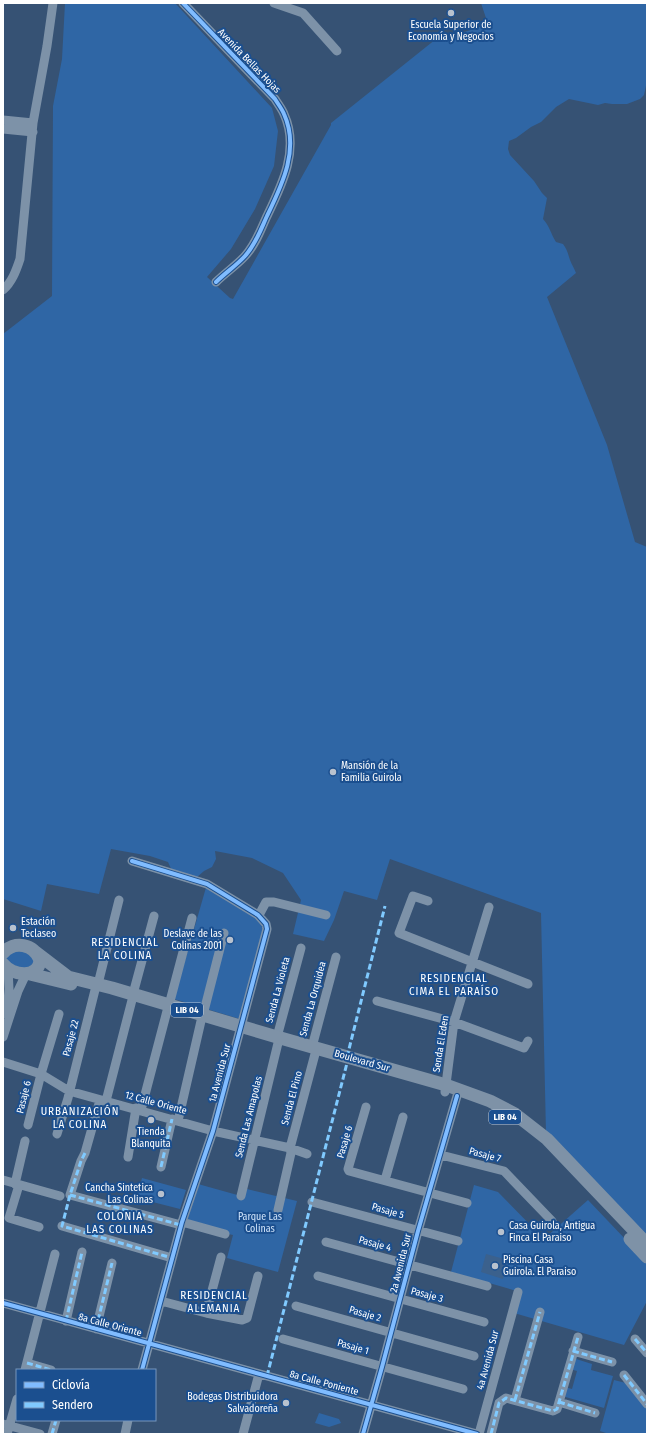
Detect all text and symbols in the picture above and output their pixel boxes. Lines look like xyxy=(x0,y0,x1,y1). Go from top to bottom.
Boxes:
marker: Escuela Superior de Economía y Negocios xyxy=(446,8,456,18)
place label: Escuela Superior de Economía y Negocios xyxy=(408,19,494,43)
street label: Avenida Bellas Hojas xyxy=(215,26,283,96)
place label: Mansión de la Familia Guirola xyxy=(341,760,402,784)
marker: Mansión de la Familia Guirola xyxy=(328,767,338,777)
place label: Estación Teclaseo xyxy=(21,916,56,940)
marker: Estación Teclaseo xyxy=(8,923,18,933)
place label: Deslave de las Colinas 2001 xyxy=(164,928,222,952)
marker: Deslave de las Colinas 2001 xyxy=(225,935,235,945)
district label: RESIDENCIAL LA COLINA xyxy=(91,936,159,962)
street label: Senda La Violeta xyxy=(263,956,293,1024)
street label: Senda La Orquidea xyxy=(297,960,329,1038)
district label: RESIDENCIAL CIMA EL PARAÍSO xyxy=(409,972,499,998)
road number: LIB 04 xyxy=(171,1003,203,1017)
street label: Senda El Eden xyxy=(431,1015,451,1073)
street label: Pasaje 22 xyxy=(60,1018,82,1058)
street label: 1a Avenida Sur xyxy=(206,1042,234,1103)
street label: Boulevard Sur xyxy=(333,1047,392,1075)
street label: Senda El Pino xyxy=(279,1070,305,1126)
street label: Senda Las Amapolas xyxy=(233,1075,265,1159)
street label: Pasaje 6 xyxy=(14,1079,34,1115)
street label: 12 Calle Oriente xyxy=(124,1089,188,1117)
district label: URBANIZACIÓN LA COLINA xyxy=(41,1104,119,1131)
road number: LIB 04 xyxy=(489,1110,521,1124)
marker: Tienda Blanquita xyxy=(146,1115,156,1125)
street label: Pasaje 6 xyxy=(335,1124,355,1160)
place label: Tienda Blanquita xyxy=(131,1126,171,1150)
street label: Pasaje 7 xyxy=(468,1145,502,1165)
place label: Cancha Sintetica Las Colinas xyxy=(85,1182,153,1206)
marker: Cancha Sintetica Las Colinas xyxy=(156,1189,166,1199)
street label: Pasaje 5 xyxy=(371,1201,406,1221)
district label: COLONIA LAS COLINAS xyxy=(86,1210,154,1236)
park label: Parque Las Colinas xyxy=(238,1211,282,1235)
place label: Casa Guirola, Antigua Finca El Paraiso xyxy=(509,1220,595,1244)
marker: Casa Guirola, Antigua Finca El Paraiso xyxy=(496,1227,506,1237)
street label: 2a Avenida Sur xyxy=(388,1232,414,1294)
street label: Pasaje 4 xyxy=(357,1234,393,1254)
place label: Piscina Casa Guirola. El Paraiso xyxy=(503,1254,576,1278)
marker: Piscina Casa Guirola. El Paraiso xyxy=(490,1261,500,1271)
street label: Pasaje 3 xyxy=(410,1285,445,1305)
district label: RESIDENCIAL ALEMANIA xyxy=(180,1289,248,1315)
street label: Pasaje 2 xyxy=(348,1304,383,1324)
street label: 8a Calle Oriente xyxy=(77,1311,143,1339)
street label: 4a Avenida Sur xyxy=(474,1329,502,1391)
street label: Pasaje 1 xyxy=(336,1337,370,1357)
street label: 8a Calle Poniente xyxy=(288,1368,360,1398)
legend xyxy=(16,1369,156,1421)
text: Ciclovía xyxy=(52,1378,90,1392)
place label: Bodegas Distribuidora Salvadoreña xyxy=(187,1391,278,1415)
text: Sendero xyxy=(52,1398,93,1412)
marker: Bodegas Distribuidora Salvadoreña xyxy=(281,1398,291,1408)

